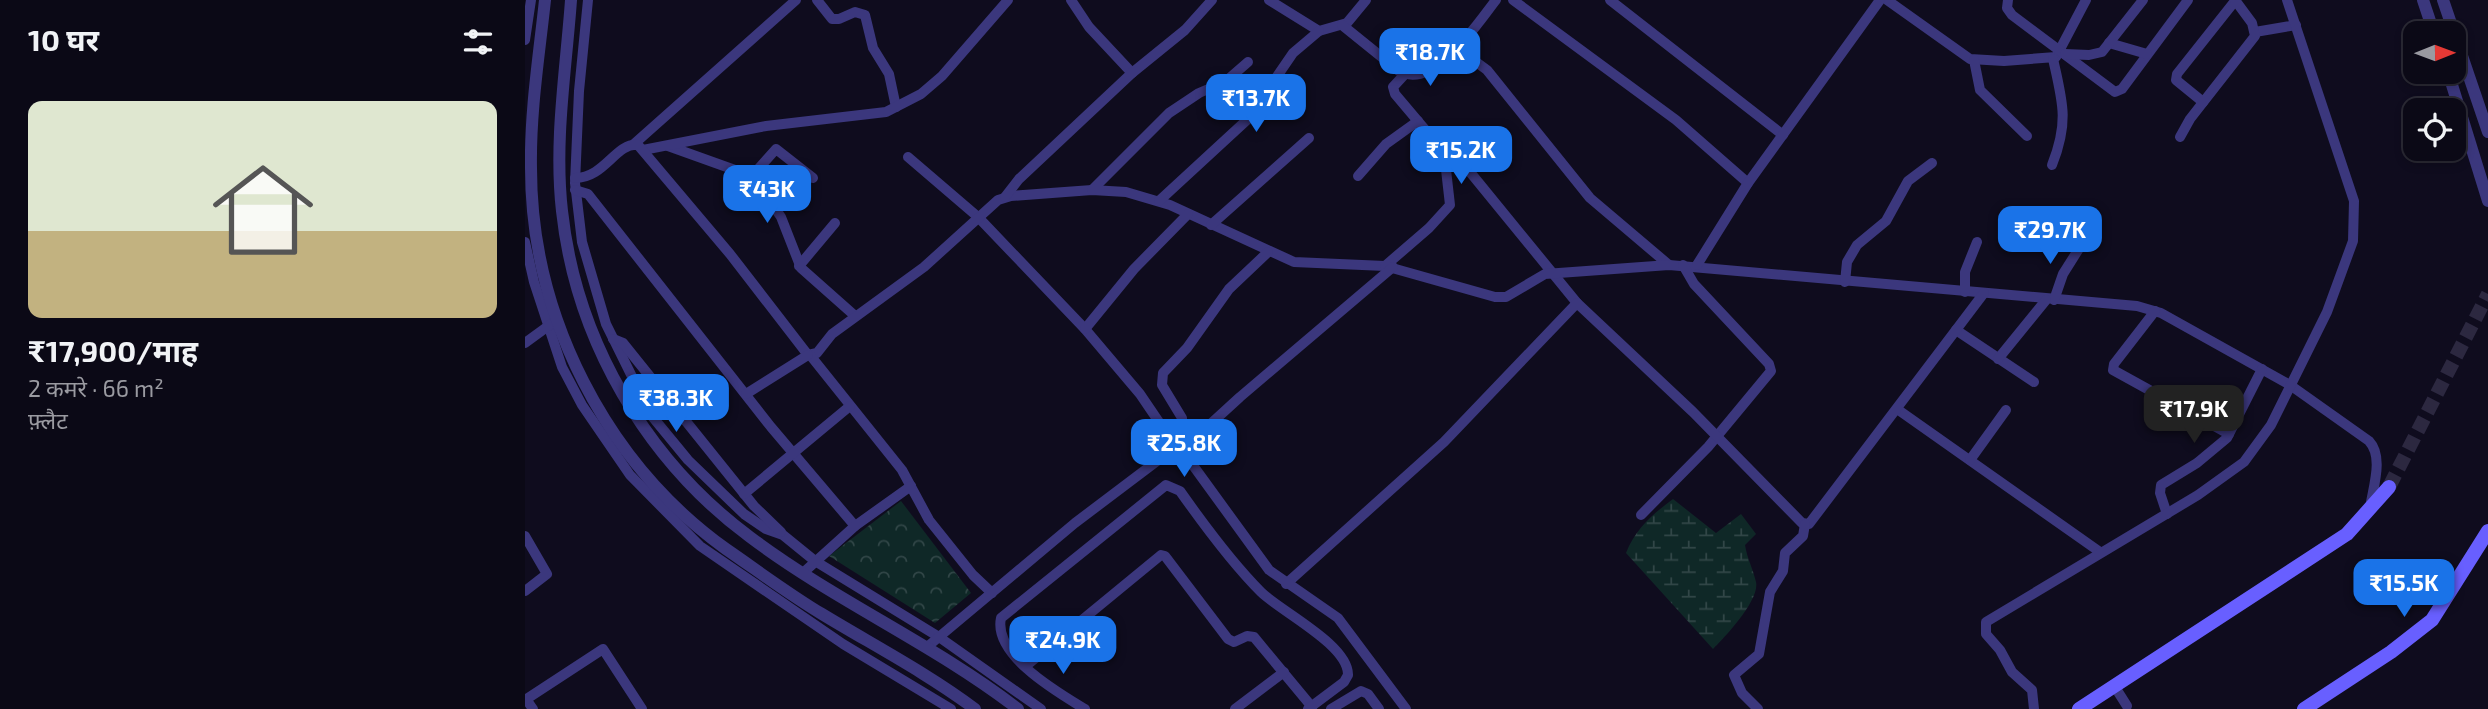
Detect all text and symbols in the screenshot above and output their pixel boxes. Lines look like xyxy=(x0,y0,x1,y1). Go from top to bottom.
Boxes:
text: 10 घर xyxy=(28,21,99,57)
north arrow xyxy=(2403,21,2466,84)
map controls xyxy=(2403,21,2466,161)
icon: filters xyxy=(459,23,497,61)
pin: ₹18.7K xyxy=(1373,28,1487,88)
text: ₹18.7K xyxy=(1395,37,1465,65)
pin: ₹13.7K xyxy=(1199,74,1313,134)
text: ₹13.7K xyxy=(1222,83,1290,111)
button: locate xyxy=(2403,98,2466,161)
pin: ₹15.2K xyxy=(1404,127,1518,186)
text: ₹15.2K xyxy=(1426,135,1496,163)
icon: home xyxy=(200,147,326,273)
pin: ₹43K xyxy=(726,166,808,225)
text: ₹43K xyxy=(739,174,795,202)
pin: ₹29.7K xyxy=(1993,206,2107,266)
text: ₹29.7K xyxy=(2014,215,2086,243)
text: ₹17,900/माह xyxy=(28,332,198,368)
text: 2 कमरे · 66 m² xyxy=(28,374,164,402)
pin: ₹38.3K xyxy=(619,374,733,434)
text: ₹38.3K xyxy=(639,383,713,411)
pin: ₹17.9K xyxy=(2137,386,2251,445)
text: ₹17.9K xyxy=(2160,394,2228,422)
text: फ़्लैट xyxy=(28,406,68,434)
pin: ₹25.8K xyxy=(1127,420,1241,479)
text: ₹25.8K xyxy=(1147,428,1221,456)
pin: ₹15.5K xyxy=(2347,560,2461,619)
text: ₹15.5K xyxy=(2369,568,2439,596)
pin: ₹24.9K xyxy=(1006,616,1120,676)
text: ₹24.9K xyxy=(1025,625,1101,653)

